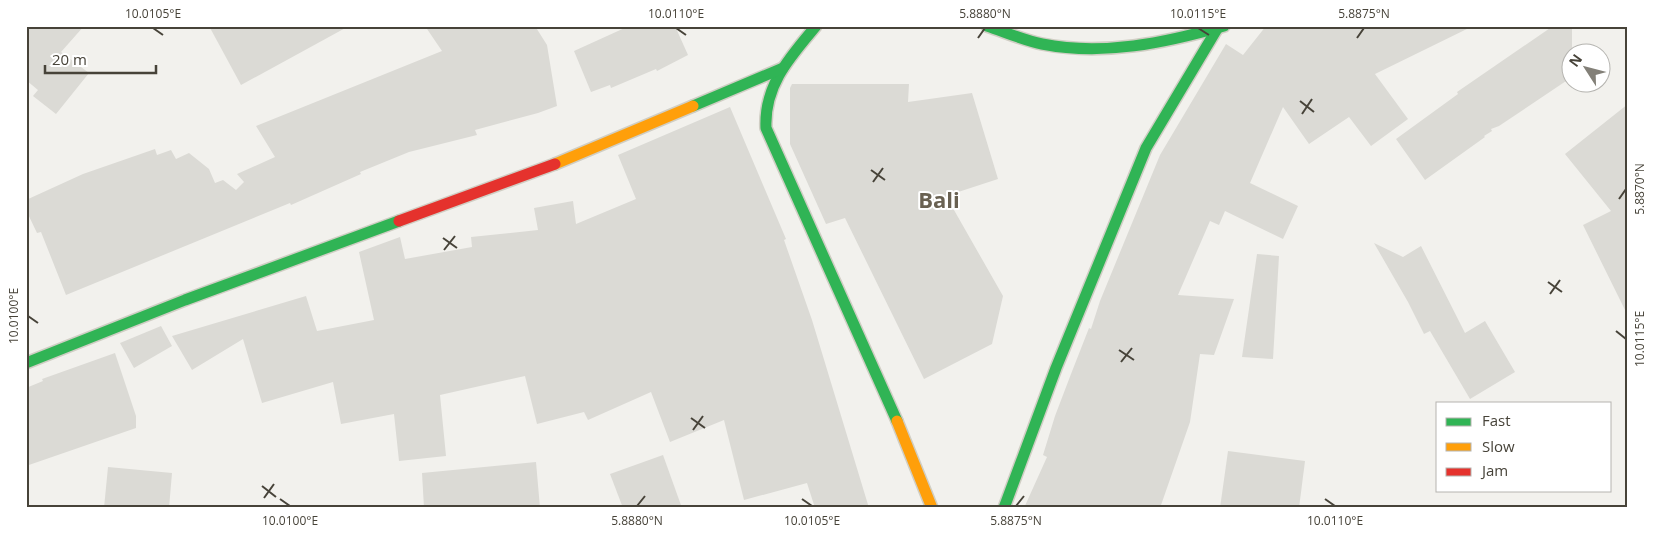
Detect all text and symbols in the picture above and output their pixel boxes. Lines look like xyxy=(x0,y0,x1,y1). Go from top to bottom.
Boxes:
text: 10.0105°E xyxy=(125,5,181,22)
text: 10.0110°E xyxy=(648,5,704,22)
text: 5.8880°N xyxy=(959,5,1011,22)
text: 10.0115°E xyxy=(1170,5,1226,22)
text: 5.8875°N xyxy=(1338,5,1390,22)
scale bar xyxy=(45,42,156,74)
north arrow xyxy=(1562,42,1612,92)
text: 20 m xyxy=(52,49,87,69)
text: N xyxy=(1564,50,1586,70)
text: 5.8870°N xyxy=(1631,163,1648,215)
district label: Bali xyxy=(918,184,960,214)
text: 10.0100°E xyxy=(5,288,22,344)
text: 10.0115°E xyxy=(1631,311,1648,367)
legend xyxy=(1436,402,1612,492)
text: Fast xyxy=(1482,410,1511,430)
text: Slow xyxy=(1482,436,1515,456)
text: Jam xyxy=(1480,460,1508,480)
text: 10.0100°E xyxy=(262,512,318,529)
text: 5.8880°N xyxy=(611,512,663,529)
text: 10.0105°E xyxy=(784,512,840,529)
text: 5.8875°N xyxy=(990,512,1042,529)
text: 10.0110°E xyxy=(1307,512,1363,529)

